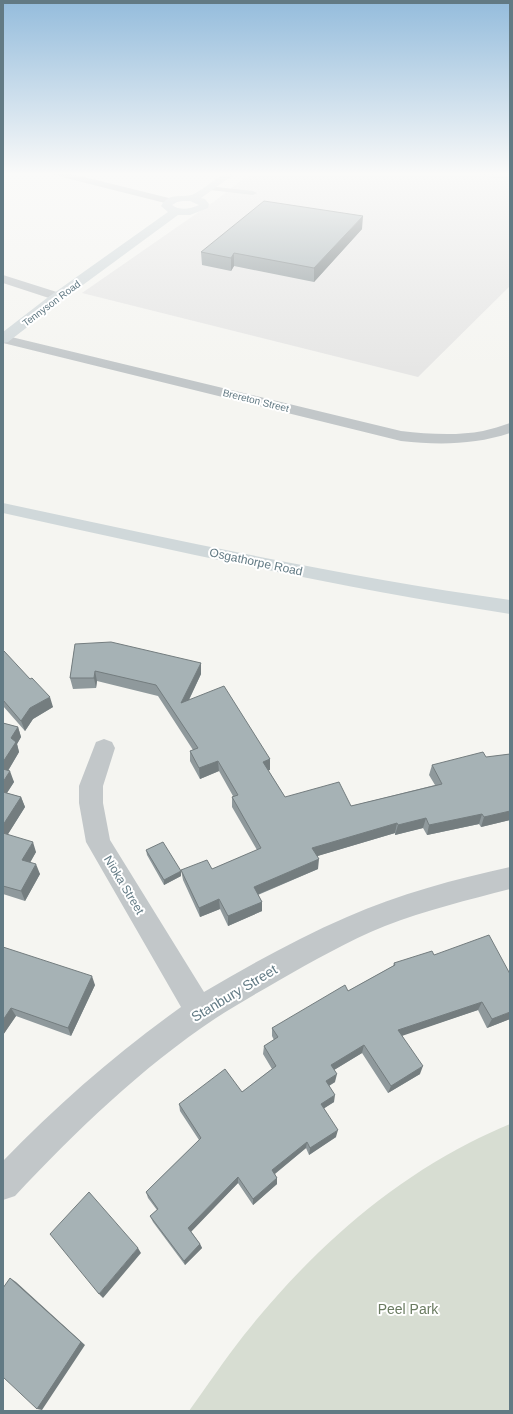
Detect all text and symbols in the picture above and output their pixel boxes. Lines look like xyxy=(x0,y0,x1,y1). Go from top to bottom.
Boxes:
street label: Tennyson Road xyxy=(20,278,82,329)
street label: Brereton Street xyxy=(222,387,290,414)
street label: Osgathorpe Road xyxy=(208,545,304,579)
street label: Nioka Street xyxy=(101,853,147,917)
street label: Stanbury Street xyxy=(188,961,280,1025)
park label: Peel Park xyxy=(378,1301,439,1317)

